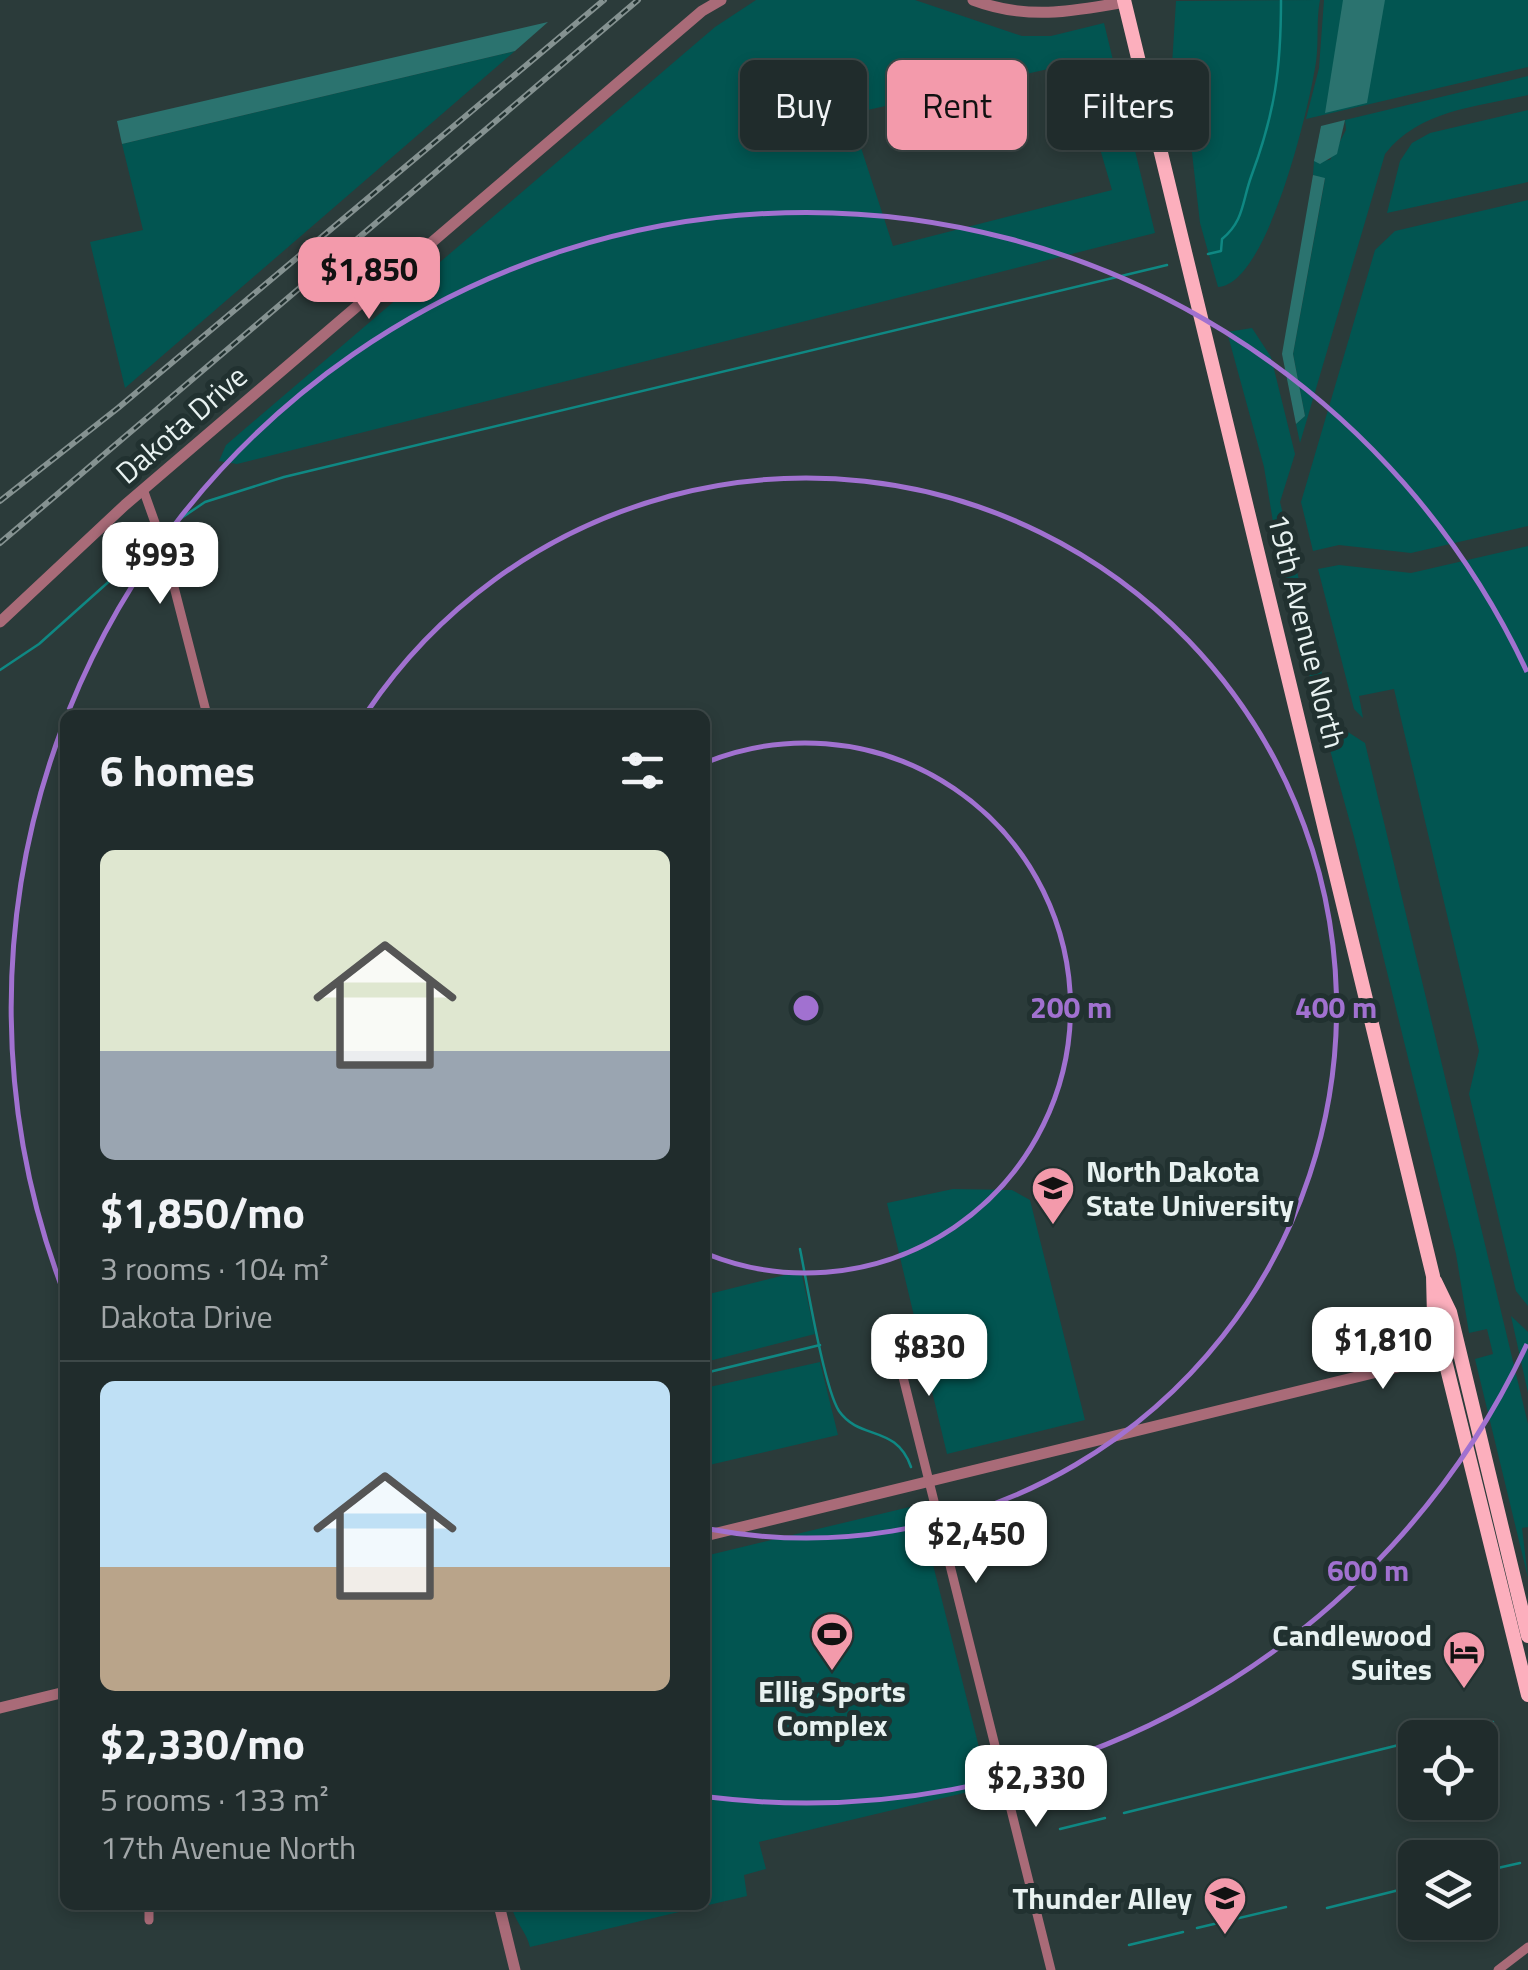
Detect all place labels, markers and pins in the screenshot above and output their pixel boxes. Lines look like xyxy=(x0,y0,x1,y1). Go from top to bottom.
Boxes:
pin: $1,850 xyxy=(288,237,450,322)
pin: $993 xyxy=(101,522,219,607)
centre of rings xyxy=(788,990,824,1026)
place label: North Dakota State University xyxy=(1086,1148,1294,1228)
school or university icon: North Dakota State University xyxy=(1030,1165,1076,1226)
pin: $1,810 xyxy=(1302,1307,1464,1392)
pin: $830 xyxy=(870,1314,988,1399)
pin: $2,450 xyxy=(895,1501,1057,1586)
sports icon: Ellig Sports Complex xyxy=(809,1611,855,1672)
place label: Candlewood Suites xyxy=(1272,1612,1432,1692)
hotel icon: Candlewood Suites xyxy=(1441,1629,1487,1690)
place label: Ellig Sports Complex xyxy=(758,1668,906,1748)
pin: $2,330 xyxy=(955,1745,1117,1830)
place label: Thunder Alley xyxy=(1013,1875,1192,1921)
school or university icon: Thunder Alley xyxy=(1202,1875,1248,1936)

